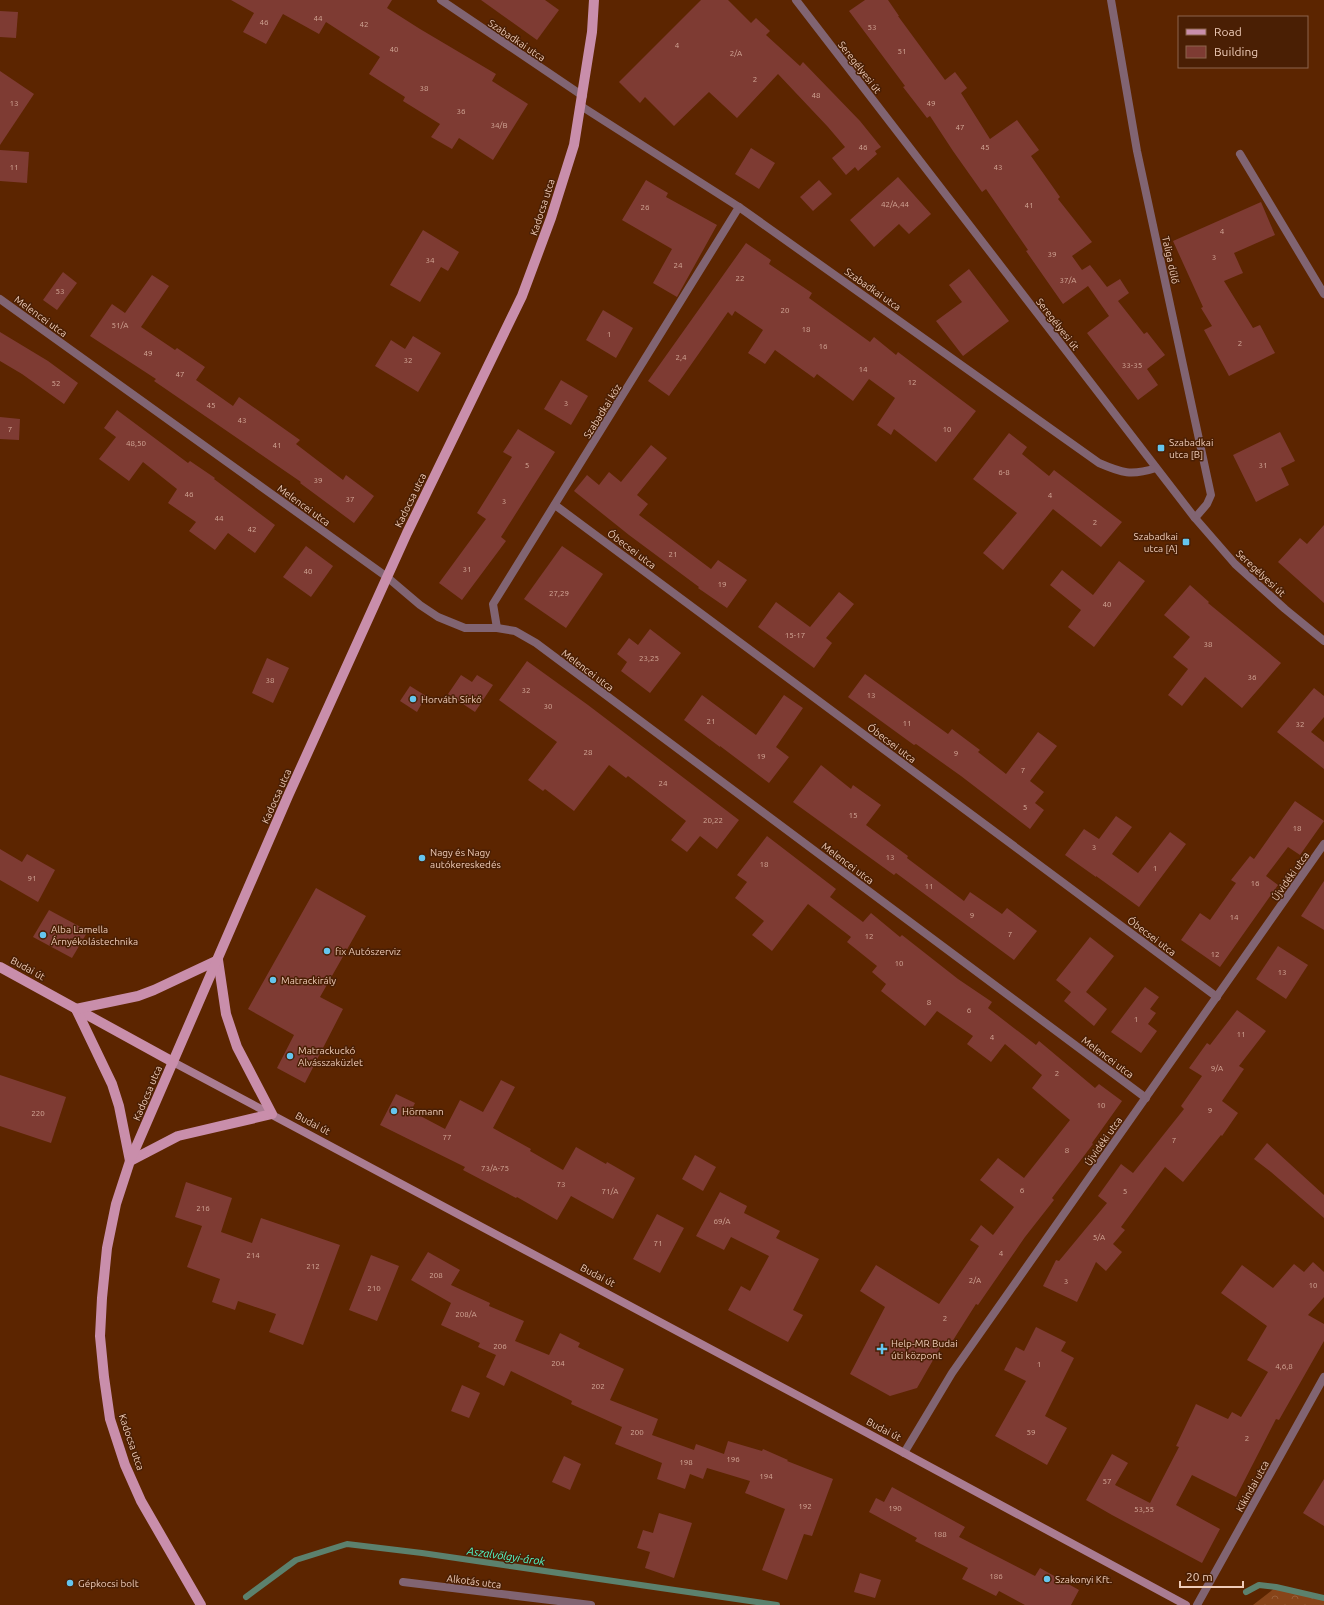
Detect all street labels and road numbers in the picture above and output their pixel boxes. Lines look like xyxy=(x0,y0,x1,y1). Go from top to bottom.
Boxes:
street label: Szabadkai utca xyxy=(486,17,547,63)
street label: Seregélyesi út xyxy=(836,39,883,96)
street label: Kadocsa utca xyxy=(528,178,557,237)
street label: Taliga dűlő xyxy=(1160,235,1181,285)
street label: Szabadkai utca xyxy=(842,266,903,313)
street label: Melencei utca xyxy=(12,294,69,339)
street label: Seregélyesi út xyxy=(1034,296,1081,353)
street label: Szabadkai köz xyxy=(581,382,624,440)
street label: Kadocsa utca xyxy=(393,471,428,529)
street label: Melencei utca xyxy=(275,483,332,528)
street label: Óbecsei utca xyxy=(605,527,659,571)
street label: Seregélyesi út xyxy=(1234,548,1287,599)
street label: Melencei utca xyxy=(560,647,616,694)
street label: Óbecsei utca xyxy=(865,721,919,765)
street label: Kadocsa utca xyxy=(259,767,293,825)
street label: Melencei utca xyxy=(820,840,876,887)
street label: Újvidéki utca xyxy=(1269,849,1311,903)
street label: Óbecsei utca xyxy=(1125,914,1179,958)
street label: Budai út xyxy=(9,955,47,982)
street label: Melencei utca xyxy=(1080,1034,1136,1081)
street label: Kadocsa utca xyxy=(131,1064,164,1122)
street label: Budai út xyxy=(294,1110,332,1137)
street label: Újvidéki utca xyxy=(1082,1114,1124,1168)
street label: Budai út xyxy=(579,1262,617,1289)
street label: Kadocsa utca xyxy=(117,1413,146,1472)
street label: Budai út xyxy=(865,1416,903,1443)
street label: Kikindai utca xyxy=(1234,1459,1271,1514)
street label: Alkotás utca xyxy=(446,1573,502,1590)

